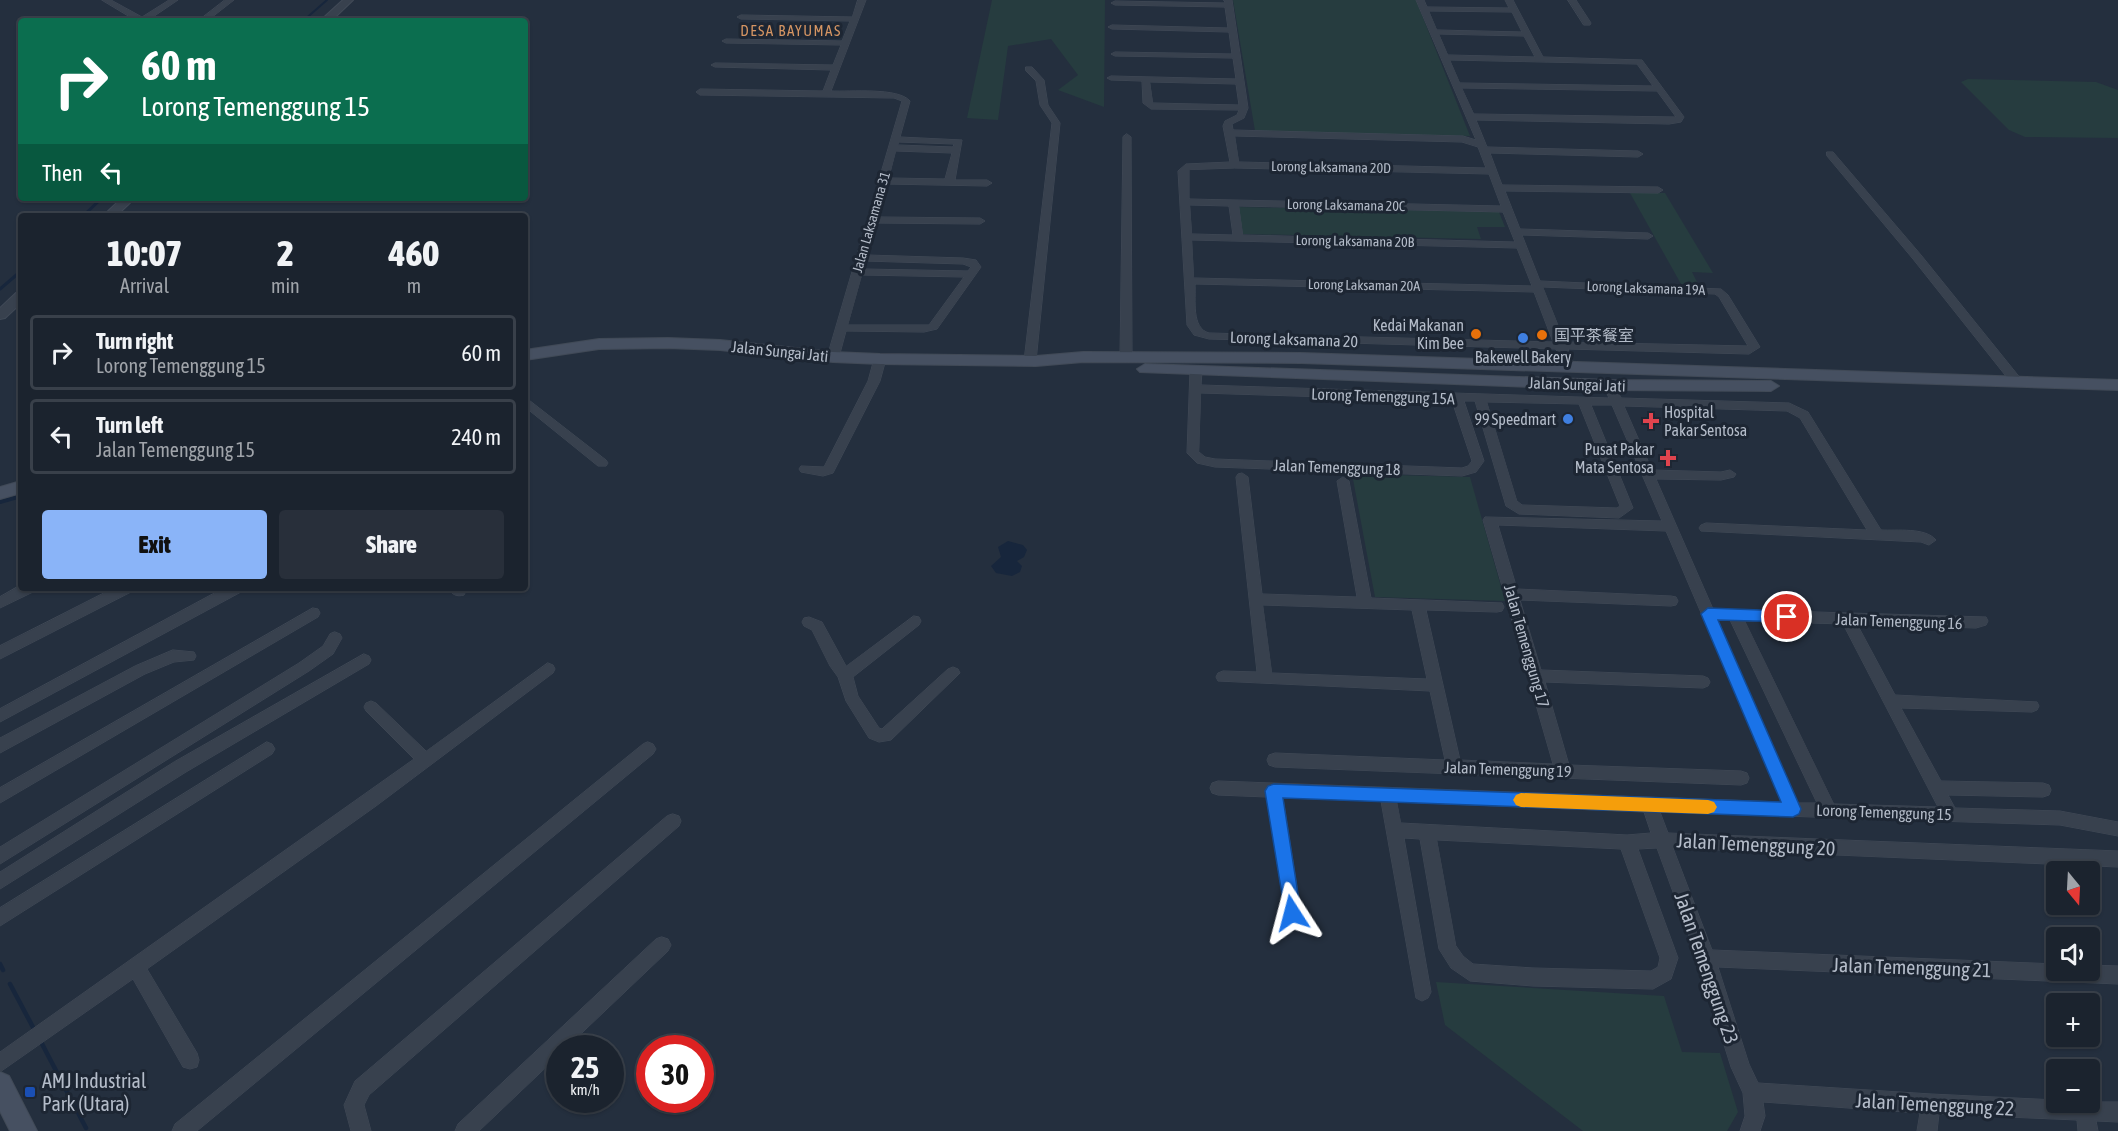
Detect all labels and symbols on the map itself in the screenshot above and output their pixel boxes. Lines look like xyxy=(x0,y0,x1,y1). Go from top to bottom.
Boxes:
district label: DESA BAYUMAS xyxy=(740,22,842,39)
street label: Lorong Laksamana 20D xyxy=(1271,158,1391,176)
street label: Jalan Laksamana 31 xyxy=(849,170,893,274)
street label: Lorong Laksamana 20C xyxy=(1287,196,1406,214)
street label: Lorong Laksamana 20B xyxy=(1296,232,1415,250)
street label: Lorong Laksaman 20A xyxy=(1308,276,1420,294)
street label: Lorong Laksamana 19A xyxy=(1586,278,1706,298)
place label: Kedai Makanan Kim Bee xyxy=(1373,316,1464,352)
place label: 国平茶餐室 xyxy=(1554,326,1634,344)
marker: Kedai Makanan Kim Bee xyxy=(1469,327,1483,341)
street label: Lorong Laksamana 20 xyxy=(1230,328,1358,351)
marker: 国平茶餐室 xyxy=(1535,328,1549,342)
marker: Bakewell Bakery xyxy=(1516,331,1530,345)
street label: Jalan Sungai Jati xyxy=(731,337,829,366)
place label: Bakewell Bakery xyxy=(1475,348,1572,367)
street label: Jalan Sungai Jati xyxy=(1528,373,1626,396)
street label: Lorong Temenggung 15A xyxy=(1311,385,1455,409)
place label: Hospital Pakar Sentosa xyxy=(1664,403,1747,439)
place label: 99 Speedmart xyxy=(1474,410,1556,429)
marker: 99 Speedmart xyxy=(1561,412,1575,426)
marker: Hospital Pakar Sentosa xyxy=(1642,412,1660,430)
place label: Pusat Pakar Mata Sentosa xyxy=(1575,440,1654,476)
marker: Pusat Pakar Mata Sentosa xyxy=(1659,449,1677,467)
street label: Jalan Temenggung 18 xyxy=(1273,456,1401,479)
street label: Jalan Temenggung 17 xyxy=(1500,582,1553,710)
pin xyxy=(1761,591,1812,642)
street label: Jalan Temenggung 16 xyxy=(1835,610,1963,633)
street label: Jalan Temenggung 19 xyxy=(1444,758,1572,781)
street label: Lorong Temenggung 15 xyxy=(1816,801,1952,824)
street label: Jalan Temenggung 20 xyxy=(1676,828,1836,860)
north arrow xyxy=(2046,861,2100,915)
position arrow xyxy=(1260,881,1324,945)
street label: Jalan Temenggung 23 xyxy=(1670,889,1744,1047)
street label: Jalan Temenggung 21 xyxy=(1832,953,1992,981)
speed limit sign: 30 xyxy=(636,1035,714,1113)
place label: AMJ Industrial Park (Utara) xyxy=(42,1069,147,1115)
marker: AMJ Industrial Park (Utara) xyxy=(23,1085,37,1099)
street label: Jalan Temenggung 22 xyxy=(1855,1088,2015,1120)

